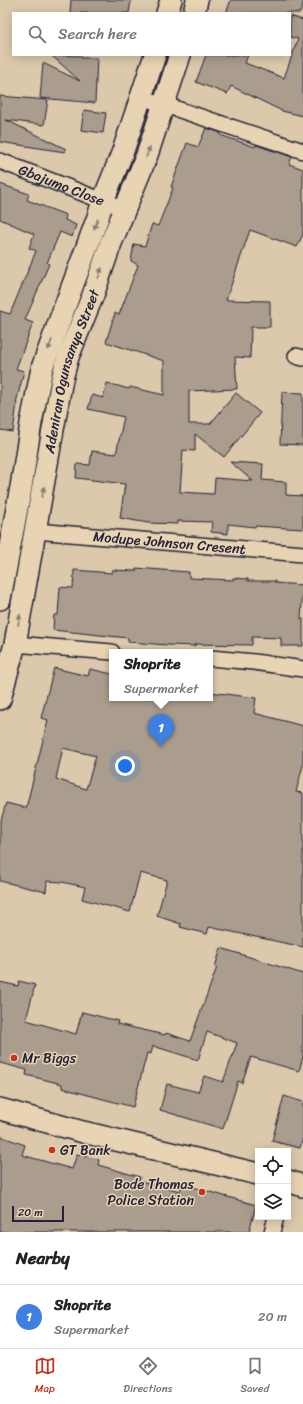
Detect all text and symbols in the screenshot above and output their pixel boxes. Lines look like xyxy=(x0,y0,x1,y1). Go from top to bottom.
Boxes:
search box xyxy=(12,12,291,56)
text: Search here xyxy=(58,21,137,47)
icon: search xyxy=(26,23,48,45)
one-way arrow xyxy=(145,145,151,157)
street label: Gbajumo Close xyxy=(15,157,108,213)
one-way arrow xyxy=(92,218,98,230)
one-way arrow xyxy=(98,266,104,278)
street label: Adeniran Ogunsanya Street xyxy=(37,285,107,456)
one-way arrow xyxy=(46,340,52,352)
one-way arrow xyxy=(40,486,46,498)
street label: Modupe Johnson Cresent xyxy=(92,524,247,562)
one-way arrow xyxy=(17,614,23,626)
popup xyxy=(109,649,213,701)
text: Shoprite xyxy=(124,651,181,677)
text: Supermarket xyxy=(124,677,198,700)
pin: 1 xyxy=(148,714,174,747)
your location xyxy=(115,756,135,776)
place label: Mr Biggs xyxy=(22,1046,77,1071)
marker: Mr Biggs xyxy=(9,1053,19,1063)
place label: GT Bank xyxy=(60,1138,111,1163)
marker: GT Bank xyxy=(47,1145,57,1155)
map controls xyxy=(255,1148,291,1220)
button: locate xyxy=(255,1148,291,1184)
place label: Bode Thomas Police Station xyxy=(107,1172,195,1213)
button: layers xyxy=(255,1184,291,1220)
marker: Bode Thomas Police Station xyxy=(197,1187,207,1197)
text: 20 m xyxy=(18,1203,43,1222)
scale bar xyxy=(12,1204,64,1223)
text: Nearby xyxy=(16,1243,70,1273)
text: Shoprite xyxy=(54,1292,111,1318)
text: 1 xyxy=(26,1305,32,1328)
text: 20 m xyxy=(258,1305,287,1328)
text: Supermarket xyxy=(54,1318,129,1341)
tab: Map xyxy=(34,1355,56,1398)
tab: Directions xyxy=(123,1355,173,1398)
tab: Saved xyxy=(240,1355,269,1398)

